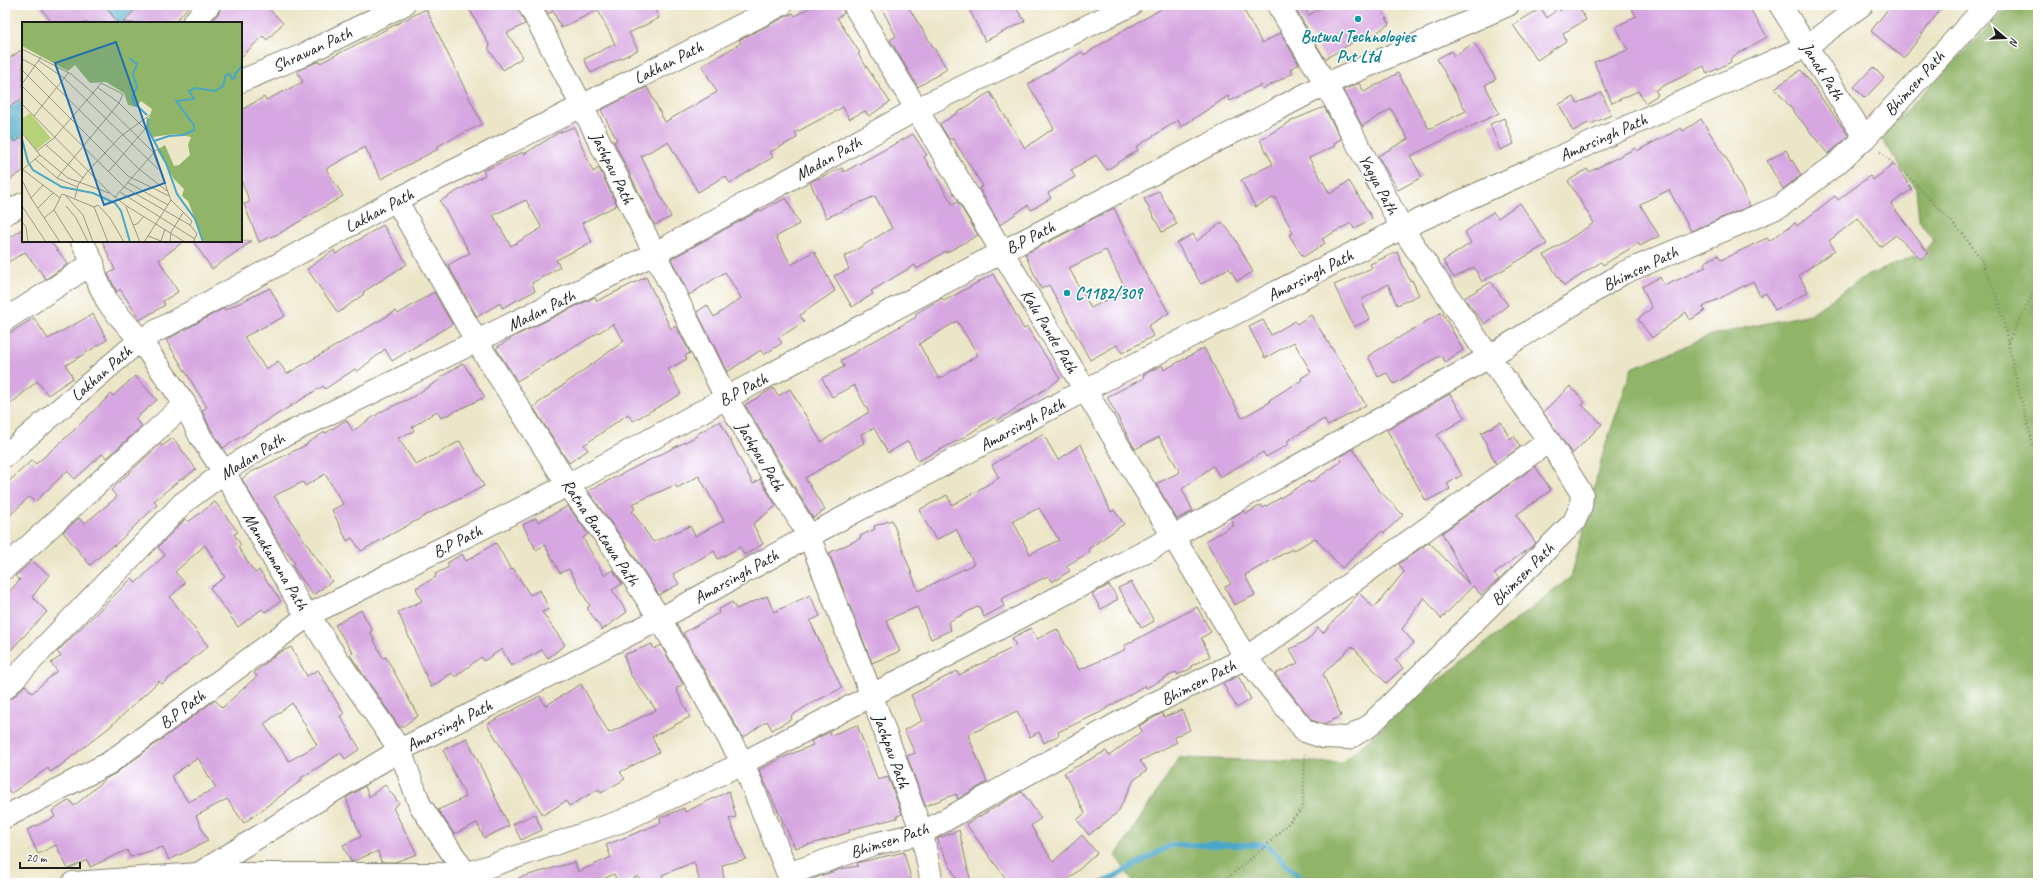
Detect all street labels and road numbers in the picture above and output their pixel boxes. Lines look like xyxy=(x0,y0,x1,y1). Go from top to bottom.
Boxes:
street label: Shrawan Path xyxy=(269,22,355,77)
street label: Lakhan Path xyxy=(630,36,707,89)
street label: Janak Path xyxy=(1796,37,1849,105)
street label: Bhimsen Path xyxy=(1879,46,1949,120)
street label: Amarsingh Path xyxy=(1556,108,1651,166)
street label: Jashpau Path xyxy=(586,128,640,209)
street label: Madan Path xyxy=(791,131,866,185)
street label: Yagya Path xyxy=(1354,151,1404,219)
street label: Lakhan Path xyxy=(341,183,418,237)
street label: B.P Path xyxy=(1002,216,1059,259)
street label: Bhimsen Path xyxy=(1599,241,1681,296)
street label: Amarsingh Path xyxy=(1264,244,1358,306)
street label: Madan Path xyxy=(504,285,579,336)
street label: Kalu Pande Path xyxy=(1016,286,1083,378)
street label: Lakhan Path xyxy=(66,340,137,406)
street label: B.P Path xyxy=(715,367,772,411)
street label: Amarsingh Path xyxy=(976,393,1070,456)
street label: Jashpau Path xyxy=(731,417,790,496)
street label: Madan Path xyxy=(216,428,290,485)
street label: Ratna Bantawa Path xyxy=(557,475,645,591)
street label: Manakamana Path xyxy=(238,509,313,614)
street label: B.P Path xyxy=(429,520,486,563)
street label: Bhimsen Path xyxy=(1486,538,1559,610)
street label: Amarsingh Path xyxy=(690,544,783,608)
street label: Bhimsen Path xyxy=(1157,655,1239,710)
street label: B.P Path xyxy=(155,684,211,734)
street label: Amarsingh Path xyxy=(403,694,497,756)
street label: Jashpau Path xyxy=(868,710,915,792)
street label: Bhimsen Path xyxy=(847,818,931,863)

